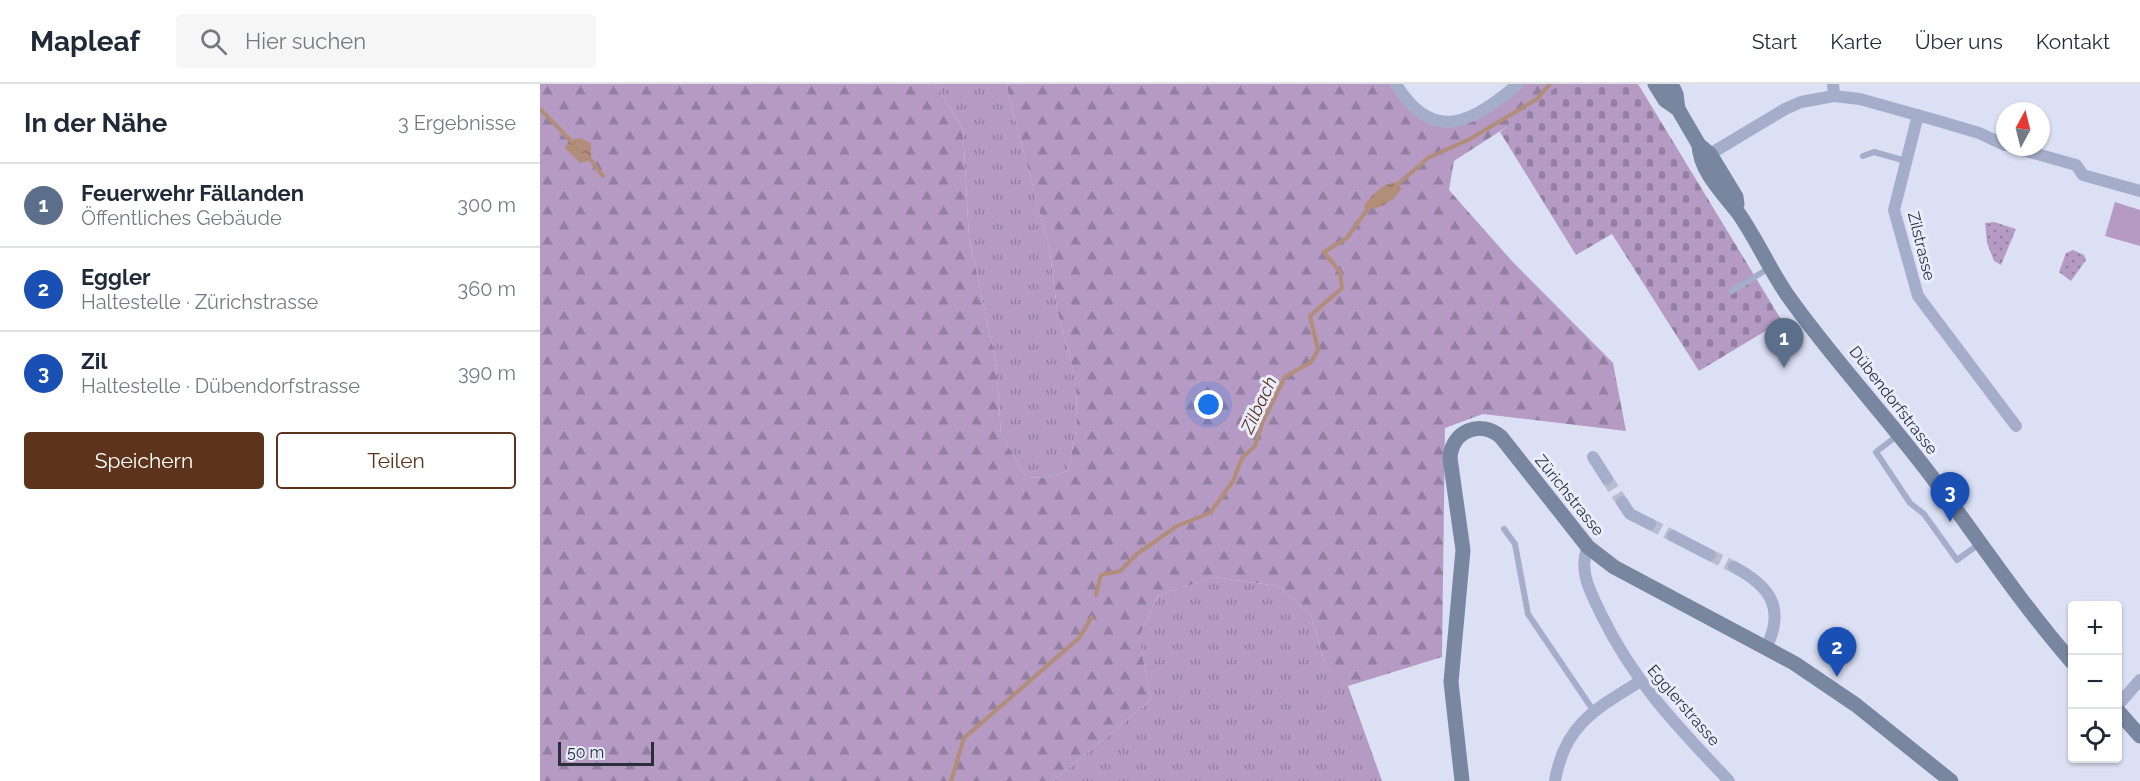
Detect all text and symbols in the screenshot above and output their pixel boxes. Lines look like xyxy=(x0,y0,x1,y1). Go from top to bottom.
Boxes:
search box xyxy=(176,14,596,68)
text: Mapleaf xyxy=(30,25,140,58)
icon: search xyxy=(197,25,230,58)
text: Hier suchen xyxy=(245,28,366,54)
text: Start xyxy=(1752,29,1797,54)
text: Karte xyxy=(1830,29,1882,54)
text: Über uns xyxy=(1915,29,2003,54)
text: Kontakt xyxy=(2036,29,2110,54)
north arrow xyxy=(1996,102,2050,156)
text: In der Nähe xyxy=(24,108,167,138)
text: 3 Ergebnisse xyxy=(398,111,516,135)
text: Feuerwehr Fällanden xyxy=(81,180,304,206)
text: 1 xyxy=(39,193,48,217)
text: 300 m xyxy=(457,193,516,217)
text: Öffentliches Gebäude xyxy=(81,206,282,230)
street label: Zilstrasse xyxy=(1904,210,1939,282)
text: Eggler xyxy=(81,264,151,290)
text: 2 xyxy=(38,277,49,301)
text: 360 m xyxy=(458,277,516,301)
text: Haltestelle · Zürichstrasse xyxy=(81,290,318,314)
pin: 1 xyxy=(1764,318,1804,368)
street label: Dübendorfstrasse xyxy=(1845,342,1942,458)
text: Zil xyxy=(81,348,107,374)
text: 3 xyxy=(38,361,49,385)
text: 390 m xyxy=(458,361,516,385)
water label: Zilbach xyxy=(1236,373,1281,437)
text: Haltestelle · Dübendorfstrasse xyxy=(81,374,360,398)
your location xyxy=(1194,390,1223,419)
button: Speichern xyxy=(24,432,264,489)
button: Teilen xyxy=(276,432,516,489)
street label: Zürichstrasse xyxy=(1531,451,1608,540)
pin: 3 xyxy=(1930,472,1970,522)
map controls xyxy=(2068,601,2122,763)
button: + xyxy=(2068,601,2122,655)
pin: 2 xyxy=(1818,628,1856,677)
button: − xyxy=(2068,655,2122,709)
street label: Egglerstrasse xyxy=(1643,661,1724,750)
button: locate xyxy=(2068,709,2122,763)
scale bar xyxy=(558,739,654,766)
text: 50 m xyxy=(567,743,604,762)

